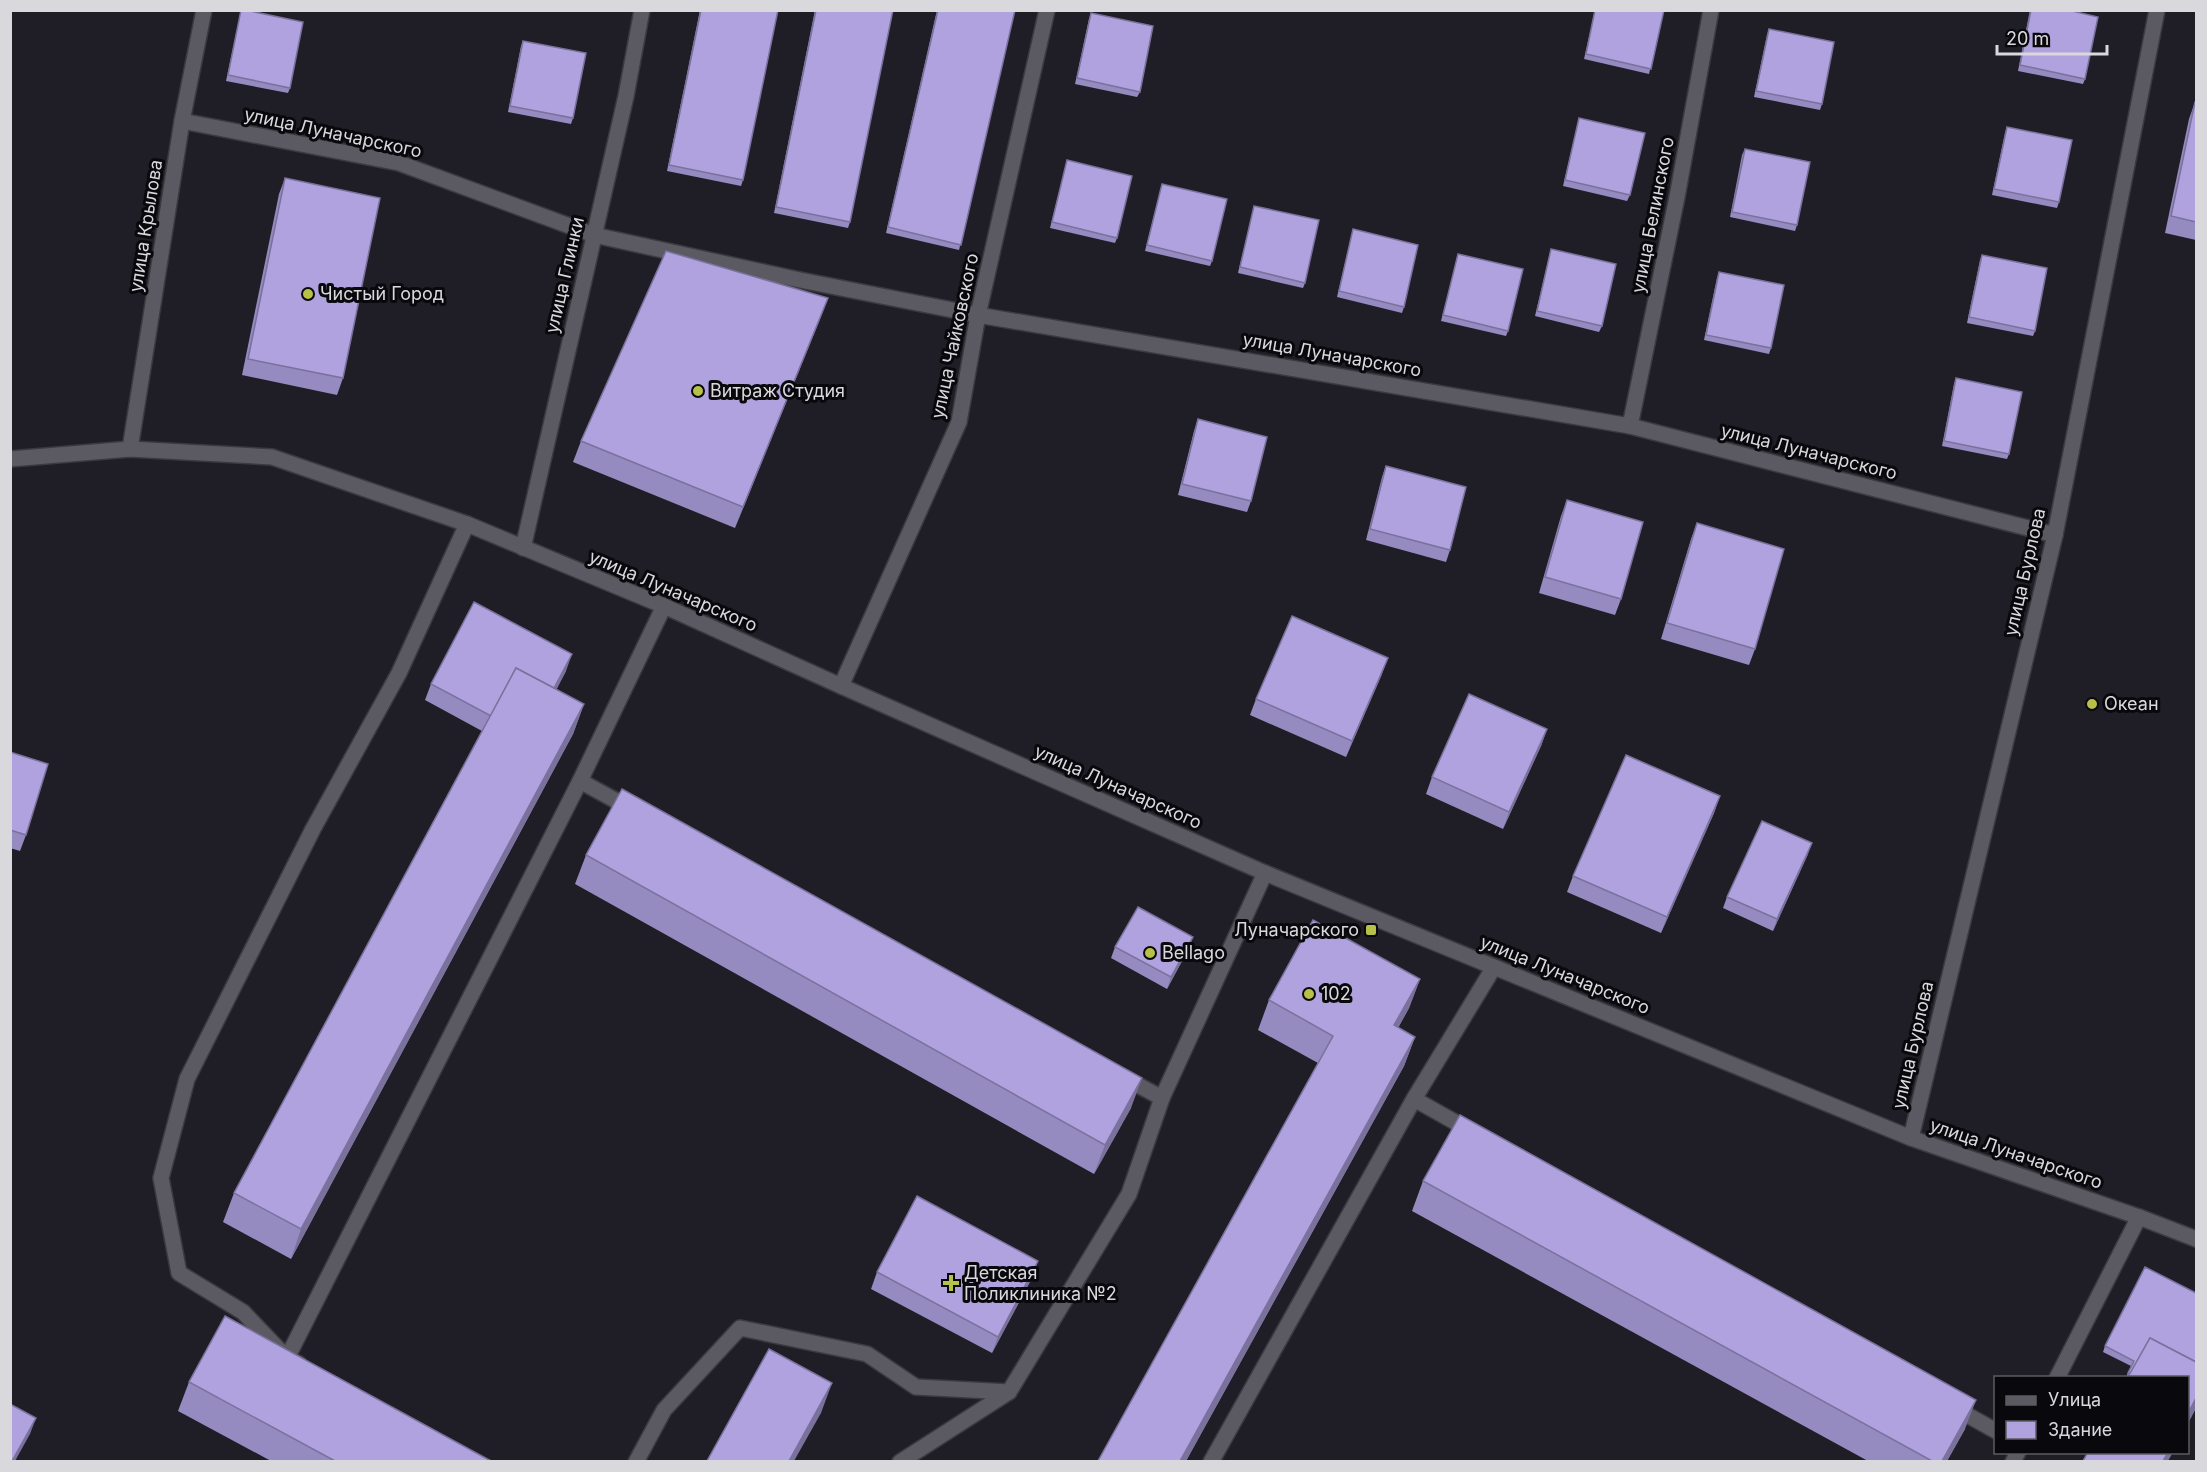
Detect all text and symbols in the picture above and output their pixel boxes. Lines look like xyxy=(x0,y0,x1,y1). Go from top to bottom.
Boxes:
scale bar xyxy=(1997,18,2106,56)
text: 20 m xyxy=(2006,28,2049,49)
street label: улица Луначарского xyxy=(242,103,424,162)
street label: улица Белинского xyxy=(1627,135,1678,295)
street label: улица Крылова xyxy=(125,158,166,294)
street label: улица Глинки xyxy=(541,215,588,335)
street label: улица Чайковского xyxy=(927,251,982,421)
place label: Чистый Город xyxy=(320,283,444,304)
marker: Чистый Город xyxy=(301,287,315,301)
street label: улица Луначарского xyxy=(1241,328,1423,381)
place label: Витраж Студия xyxy=(710,380,845,401)
marker: Витраж Студия xyxy=(691,384,705,398)
street label: улица Луначарского xyxy=(1719,419,1899,484)
street label: улица Бурлова xyxy=(2000,506,2049,638)
street label: улица Луначарского xyxy=(586,546,761,636)
place label: Океан xyxy=(2104,693,2159,714)
marker: Океан xyxy=(2085,697,2099,711)
street label: улица Луначарского xyxy=(1031,740,1205,833)
place label: Луначарского xyxy=(1234,919,1359,940)
marker: Луначарского xyxy=(1364,923,1378,937)
street label: улица Луначарского xyxy=(1477,931,1653,1018)
place label: Bellago xyxy=(1162,942,1225,963)
marker: Bellago xyxy=(1143,946,1157,960)
street label: улица Бурлова xyxy=(1888,979,1937,1111)
place label: 102 xyxy=(1321,983,1351,1004)
marker: 102 xyxy=(1302,987,1316,1001)
street label: улица Луначарского xyxy=(1927,1114,2105,1193)
place label: Детская Поликлиника №2 xyxy=(964,1262,1117,1304)
marker: Детская Поликлиника №2 xyxy=(942,1274,960,1292)
legend xyxy=(1994,1376,2189,1454)
text: Улица xyxy=(2048,1389,2101,1410)
text: Здание xyxy=(2048,1419,2112,1440)

